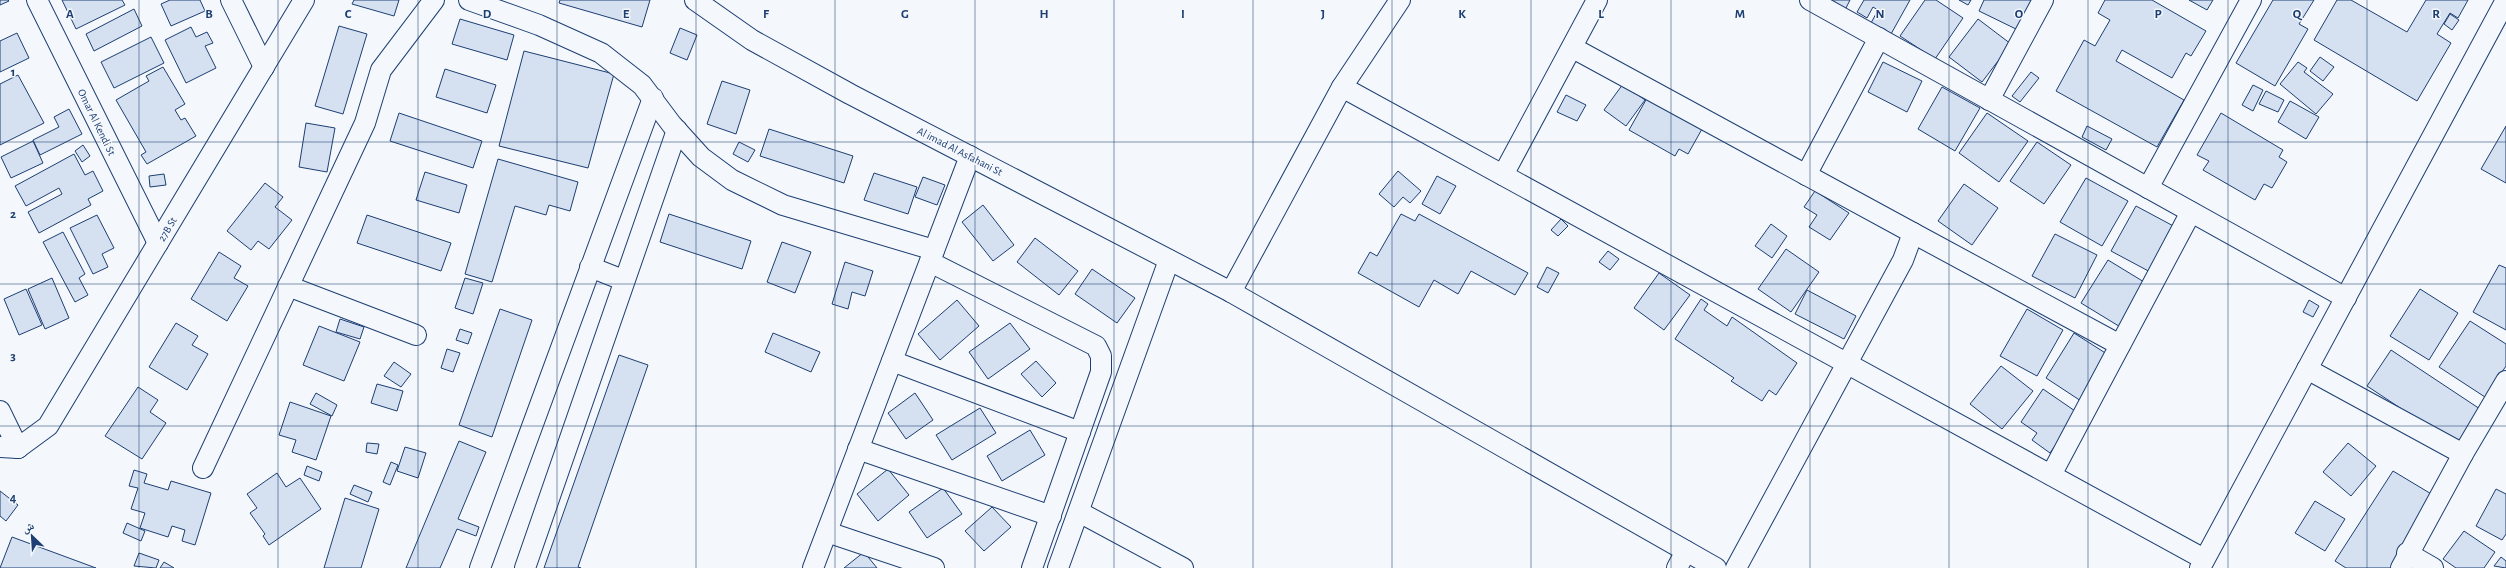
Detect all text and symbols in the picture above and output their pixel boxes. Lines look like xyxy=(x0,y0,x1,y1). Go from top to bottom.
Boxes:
text: A xyxy=(66,8,74,21)
text: B xyxy=(205,8,213,21)
text: C xyxy=(345,8,352,21)
text: D xyxy=(483,8,492,21)
text: E xyxy=(623,8,630,21)
text: F xyxy=(763,8,770,21)
text: G xyxy=(901,8,909,21)
text: H xyxy=(1039,8,1049,21)
text: I xyxy=(1181,8,1185,21)
text: J xyxy=(1321,8,1325,21)
text: K xyxy=(1458,8,1466,21)
text: L xyxy=(1598,8,1604,21)
text: M xyxy=(1735,8,1745,21)
text: N xyxy=(1875,8,1885,21)
text: O xyxy=(2015,8,2024,21)
text: P xyxy=(2154,8,2162,21)
text: Q xyxy=(2293,8,2303,21)
text: R xyxy=(2432,8,2440,21)
text: 1 xyxy=(11,66,15,79)
street label: Omar Al Kendi St xyxy=(76,87,118,158)
street label: Al imad Al Asfahani St xyxy=(915,125,1005,178)
text: 2 xyxy=(10,208,16,221)
street label: 27B St xyxy=(156,215,179,243)
text: 3 xyxy=(10,350,16,363)
text: 4 xyxy=(10,492,17,505)
north arrow xyxy=(12,516,52,556)
text: ش xyxy=(20,520,37,537)

